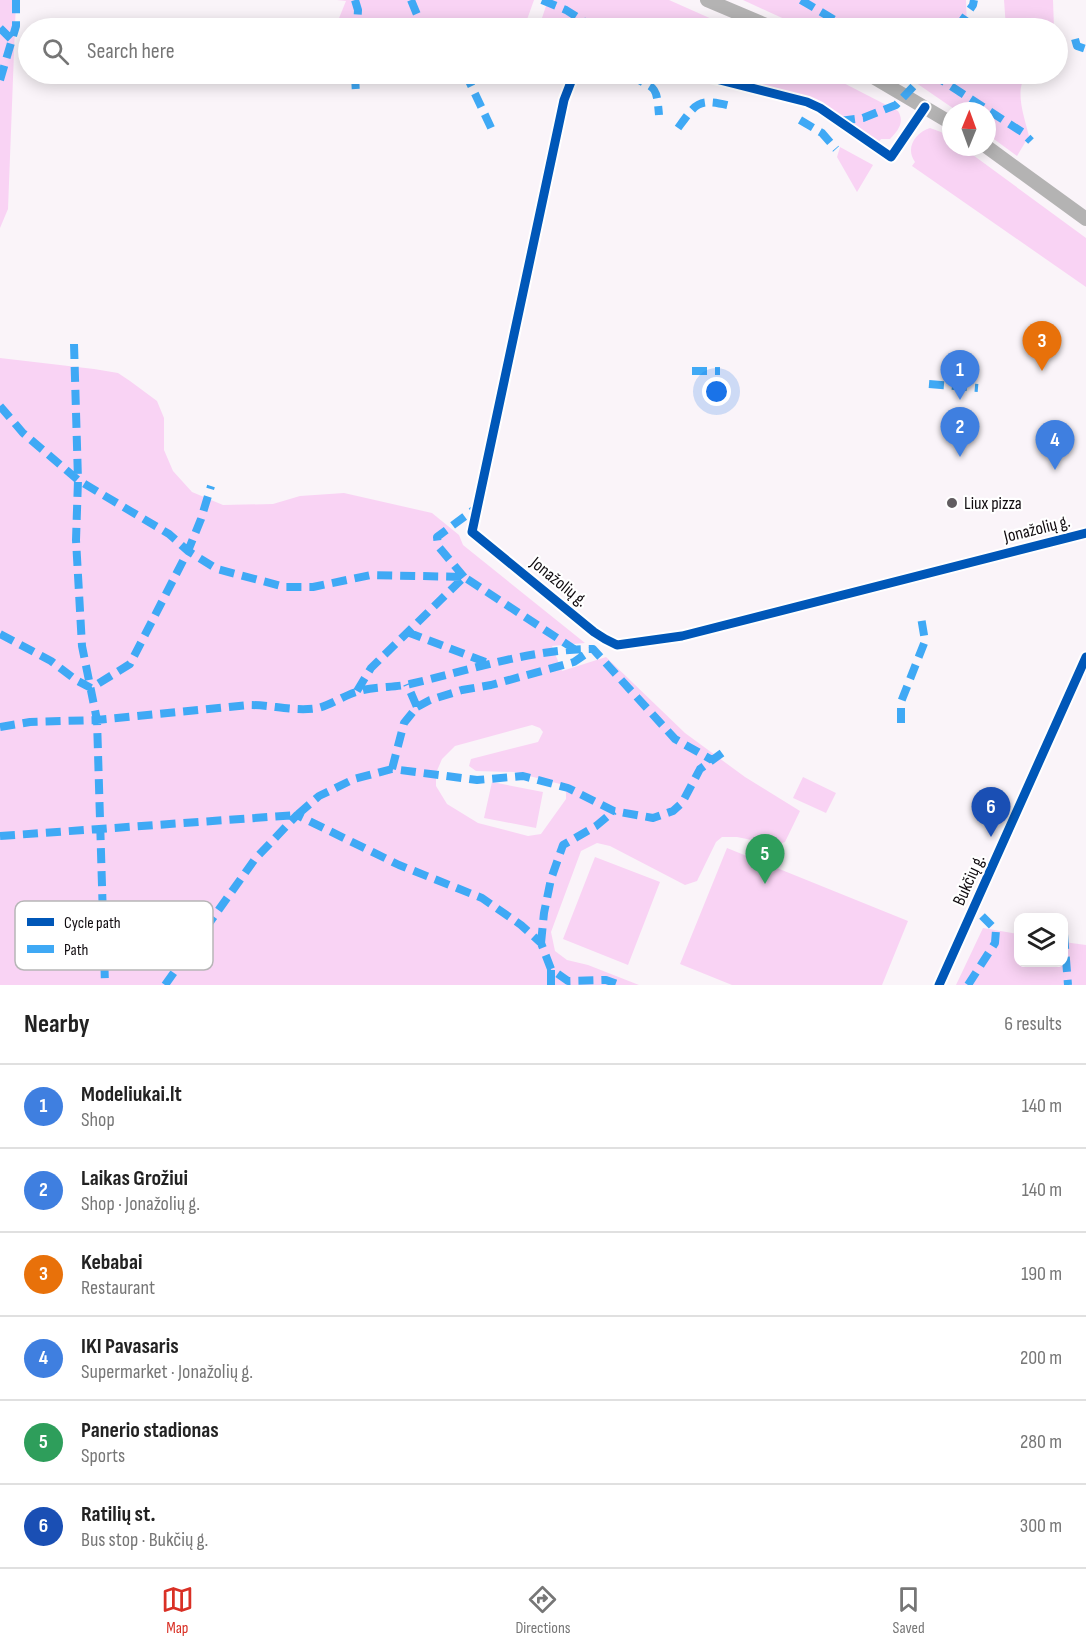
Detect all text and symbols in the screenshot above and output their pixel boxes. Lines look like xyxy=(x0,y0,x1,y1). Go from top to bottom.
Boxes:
search box xyxy=(18,18,1068,84)
icon: search xyxy=(39,35,72,68)
text: Search here xyxy=(87,38,174,65)
north arrow xyxy=(942,102,996,156)
pin: 3 xyxy=(1022,322,1062,371)
pin: 1 xyxy=(940,350,980,400)
your location xyxy=(702,377,731,406)
pin: 2 xyxy=(940,408,980,457)
pin: 4 xyxy=(1036,420,1074,470)
place label: Liux pizza xyxy=(964,493,1022,514)
marker: Liux pizza xyxy=(945,496,959,510)
street label: Jonažolių g. xyxy=(1001,511,1072,548)
street label: Jonažolių g. xyxy=(525,552,592,611)
pin: 6 xyxy=(972,788,1010,837)
pin: 5 xyxy=(746,834,784,884)
street label: Bukčių g. xyxy=(949,851,989,909)
legend xyxy=(15,901,213,970)
map controls xyxy=(1014,913,1068,967)
button: layers xyxy=(1014,913,1068,967)
text: Cycle path xyxy=(64,914,121,933)
text: Path xyxy=(64,941,88,960)
text: Nearby xyxy=(24,1009,90,1040)
text: 6 results xyxy=(1004,1012,1062,1036)
text: Modeliukai.lt xyxy=(81,1081,182,1108)
text: 1 xyxy=(40,1094,47,1118)
text: 140 m xyxy=(1022,1094,1062,1118)
text: Shop xyxy=(81,1108,115,1132)
text: Laikas Grožiui xyxy=(81,1165,188,1192)
text: 2 xyxy=(39,1178,48,1202)
text: 140 m xyxy=(1022,1178,1062,1202)
text: Shop · Jonažolių g. xyxy=(81,1192,200,1216)
text: Kebabai xyxy=(81,1249,142,1276)
text: 3 xyxy=(39,1262,48,1286)
text: 190 m xyxy=(1021,1262,1062,1286)
text: Restaurant xyxy=(81,1276,155,1300)
text: IKI Pavasaris xyxy=(81,1333,179,1360)
text: 4 xyxy=(39,1346,48,1370)
text: 200 m xyxy=(1020,1346,1062,1370)
text: Supermarket · Jonažolių g. xyxy=(81,1360,253,1384)
text: Panerio stadionas xyxy=(81,1417,219,1444)
text: 5 xyxy=(39,1430,48,1454)
text: 280 m xyxy=(1020,1430,1062,1454)
text: Sports xyxy=(81,1444,125,1468)
text: Ratilių st. xyxy=(81,1501,156,1528)
text: 6 xyxy=(39,1514,48,1538)
text: 300 m xyxy=(1020,1514,1062,1538)
text: Bus stop · Bukčių g. xyxy=(81,1528,208,1552)
tab: Map xyxy=(161,1583,194,1638)
tab: Directions xyxy=(515,1583,571,1638)
tab: Saved xyxy=(892,1583,925,1638)

